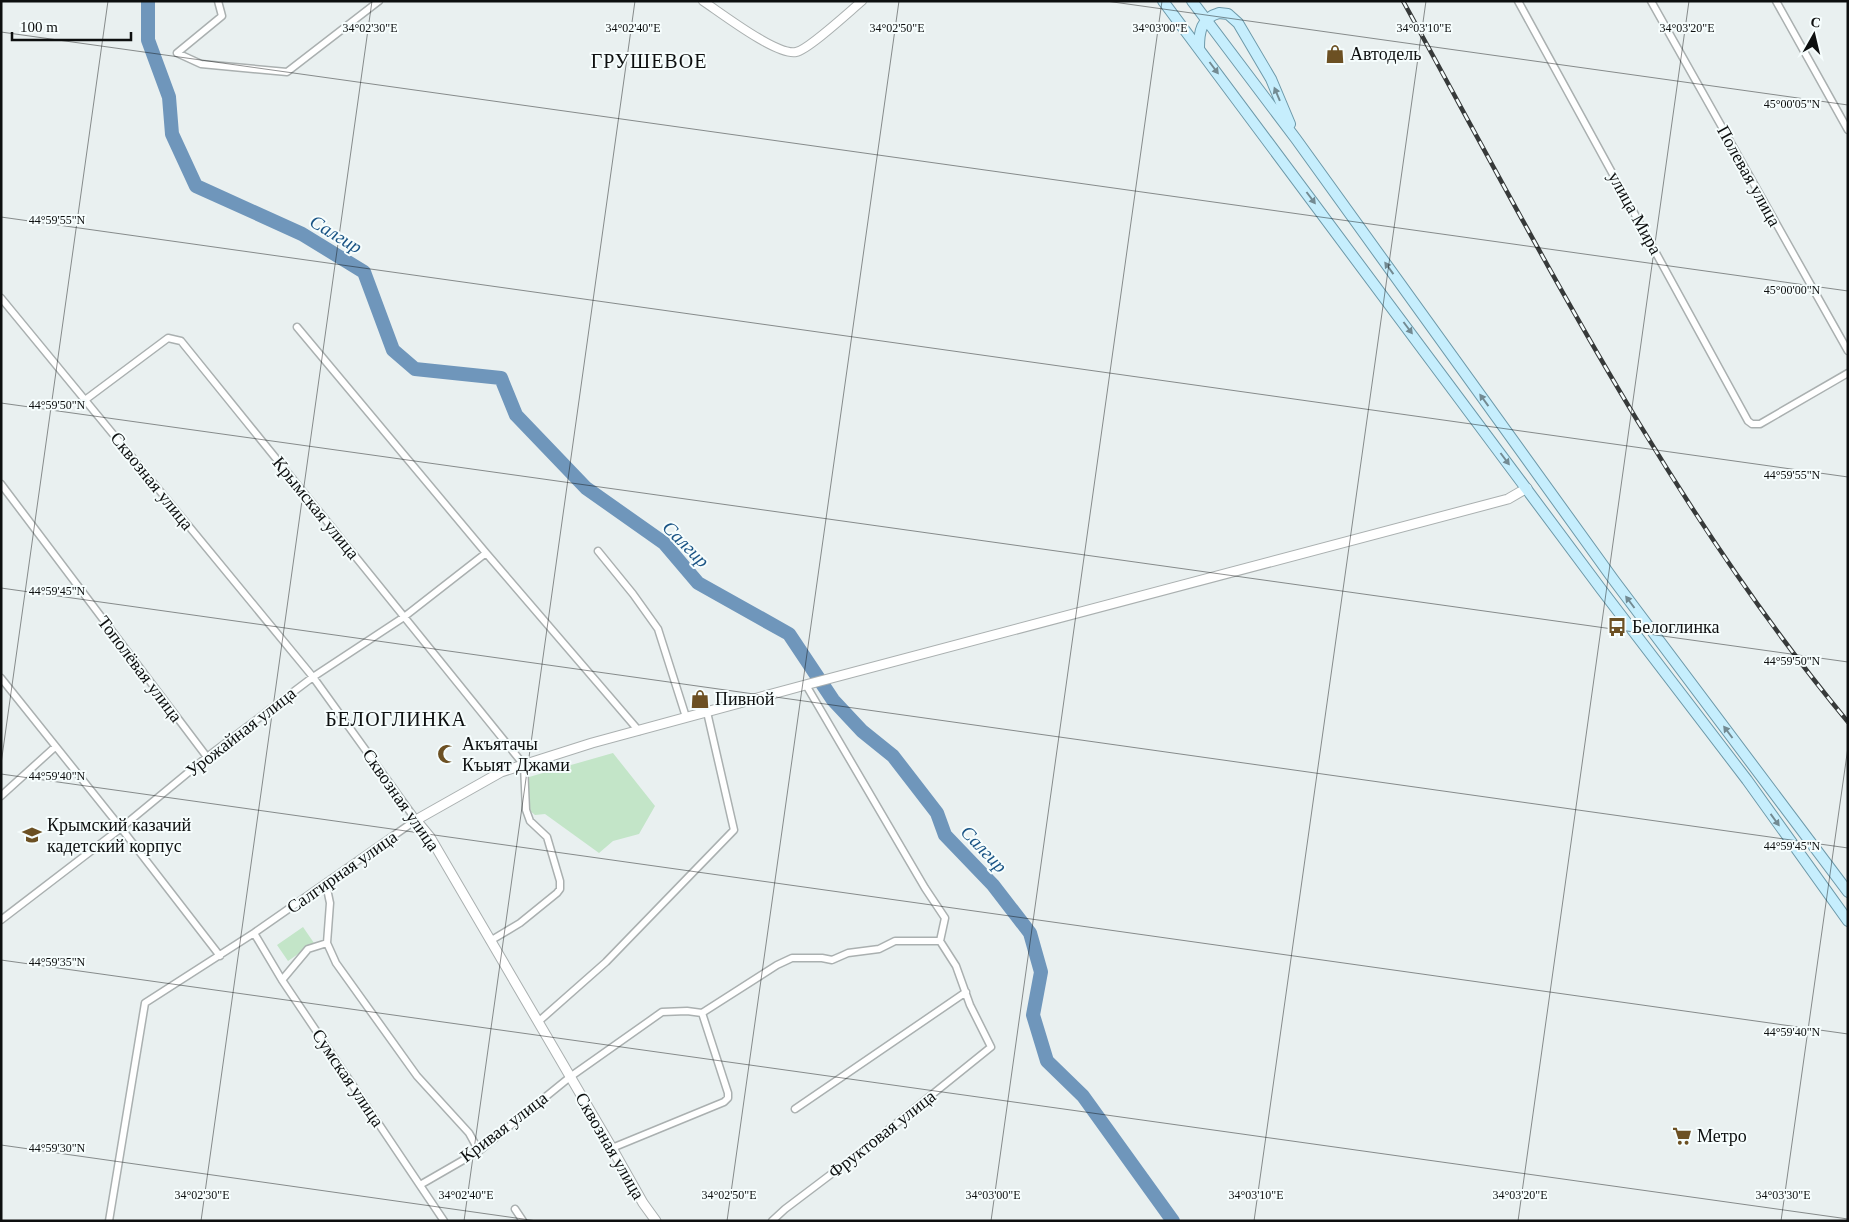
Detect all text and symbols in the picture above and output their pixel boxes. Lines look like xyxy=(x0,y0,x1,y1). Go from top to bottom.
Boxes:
scale bar xyxy=(12,10,131,42)
north arrow xyxy=(1789,10,1839,60)
text: С xyxy=(1810,14,1822,31)
text: 100 m xyxy=(20,19,58,35)
text: 34°02'30"E xyxy=(342,21,398,35)
text: 34°02'40"E xyxy=(605,21,661,35)
text: 34°02'50"E xyxy=(869,21,925,35)
text: 34°03'00"E xyxy=(1132,21,1188,35)
text: 34°03'10"E xyxy=(1396,21,1452,35)
text: 34°03'20"E xyxy=(1659,21,1715,35)
shop icon: Автодель xyxy=(1324,43,1346,65)
place label: Автодель xyxy=(1350,44,1422,64)
district label: ГРУШЕВОЕ xyxy=(591,50,707,72)
one-way arrow xyxy=(1208,61,1219,74)
one-way arrow xyxy=(1273,86,1280,101)
text: 45°00'05"N xyxy=(1764,97,1821,111)
street label: Полевая улица xyxy=(1713,122,1785,230)
street label: улица Мира xyxy=(1604,168,1666,258)
one-way arrow xyxy=(1306,191,1316,205)
water label: Салгир xyxy=(306,210,366,258)
text: 44°59'55"N xyxy=(29,213,86,227)
one-way arrow xyxy=(1384,261,1394,275)
text: 45°00'00"N xyxy=(1764,283,1821,297)
one-way arrow xyxy=(1403,321,1413,335)
one-way arrow xyxy=(1479,393,1489,407)
text: 44°59'50"N xyxy=(29,398,86,412)
street label: Сквозная улица xyxy=(106,428,198,534)
one-way arrow xyxy=(1500,452,1510,466)
street label: Крымская улица xyxy=(269,453,363,563)
text: 44°59'55"N xyxy=(1764,468,1821,482)
water label: Салгир xyxy=(658,516,714,572)
text: 44°59'45"N xyxy=(29,584,86,598)
one-way arrow xyxy=(1625,596,1636,609)
street label: Тополёвая улица xyxy=(94,612,186,726)
bus stop icon: Белоглинка xyxy=(1606,616,1628,638)
place label: Белоглинка xyxy=(1632,617,1720,637)
text: 44°59'50"N xyxy=(1764,654,1821,668)
street label: Урожайная улица xyxy=(182,683,300,781)
shop icon: Пивной xyxy=(689,688,711,710)
place label: Пивной xyxy=(715,689,775,709)
district label: БЕЛОГЛИНКА xyxy=(325,708,467,730)
one-way arrow xyxy=(1723,725,1733,739)
place label: Акъятачы Къыят Джами xyxy=(462,734,570,775)
mosque icon: Акъятачы Къыят Джами xyxy=(436,743,458,765)
street label: Сквозная улица xyxy=(358,745,444,855)
text: 44°59'40"N xyxy=(29,769,86,783)
one-way arrow xyxy=(1770,813,1780,827)
place label: Крымский казачий кадетский корпус xyxy=(47,815,192,856)
water label: Салгир xyxy=(957,821,1011,877)
school or university icon: Крымский казачий кадетский корпус xyxy=(21,824,43,846)
street label: Салгирная улица xyxy=(283,827,401,917)
text: 44°59'45"N xyxy=(1764,839,1821,853)
text: 44°59'35"N xyxy=(29,955,86,969)
street label: Сумская улица xyxy=(308,1025,388,1131)
text: 44°59'40"N xyxy=(1764,1025,1821,1039)
street label: Фруктовая улица xyxy=(824,1086,940,1182)
street label: Кривая улица xyxy=(456,1088,552,1166)
street label: Сквозная улица xyxy=(571,1089,649,1203)
supermarket icon: Метро xyxy=(1671,1125,1693,1147)
place label: Метро xyxy=(1697,1126,1747,1146)
text: 44°59'30"N xyxy=(29,1141,86,1155)
text: 34°02'30"E xyxy=(174,1188,230,1202)
text: 34°02'40"E xyxy=(438,1188,494,1202)
text: 34°02'50"E xyxy=(701,1188,757,1202)
text: 34°03'00"E xyxy=(965,1188,1021,1202)
text: 34°03'10"E xyxy=(1228,1188,1284,1202)
text: 34°03'20"E xyxy=(1492,1188,1548,1202)
text: 34°03'30"E xyxy=(1755,1188,1811,1202)

